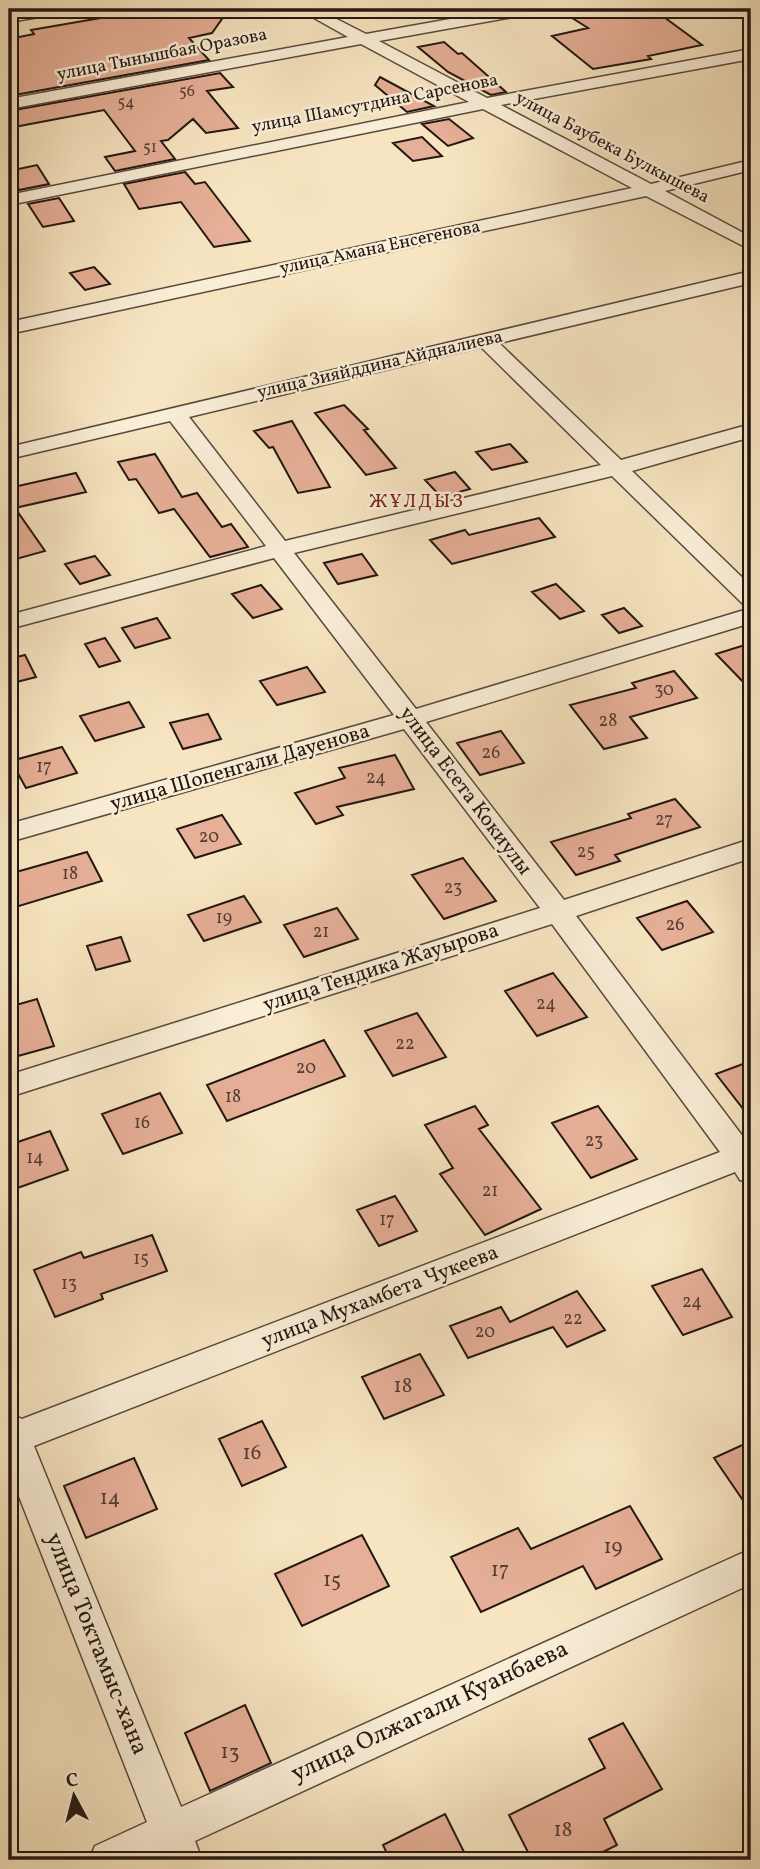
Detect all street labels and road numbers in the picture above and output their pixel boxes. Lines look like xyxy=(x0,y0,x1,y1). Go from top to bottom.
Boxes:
street label: улица Тынышбая Оразова xyxy=(55,22,269,88)
street label: улица Шамсутдина Сарсенова xyxy=(250,68,500,140)
street label: улица Баубека Булкышева xyxy=(510,86,714,210)
street label: улица Амана Енсегенова xyxy=(277,215,483,281)
street label: улица Зияйддина Айдналиева xyxy=(255,325,505,405)
street label: улица Есета Кокиулы xyxy=(392,700,538,882)
street label: улица Шопенгали Дауенова xyxy=(107,717,373,819)
street label: улица Тендика Жауырова xyxy=(259,916,503,1020)
street label: улица Мухамбета Чукеева xyxy=(257,1238,503,1356)
street label: улица Токтамыс-хана xyxy=(36,1528,156,1760)
street label: улица Олжагали Куанбаева xyxy=(286,1633,574,1791)

